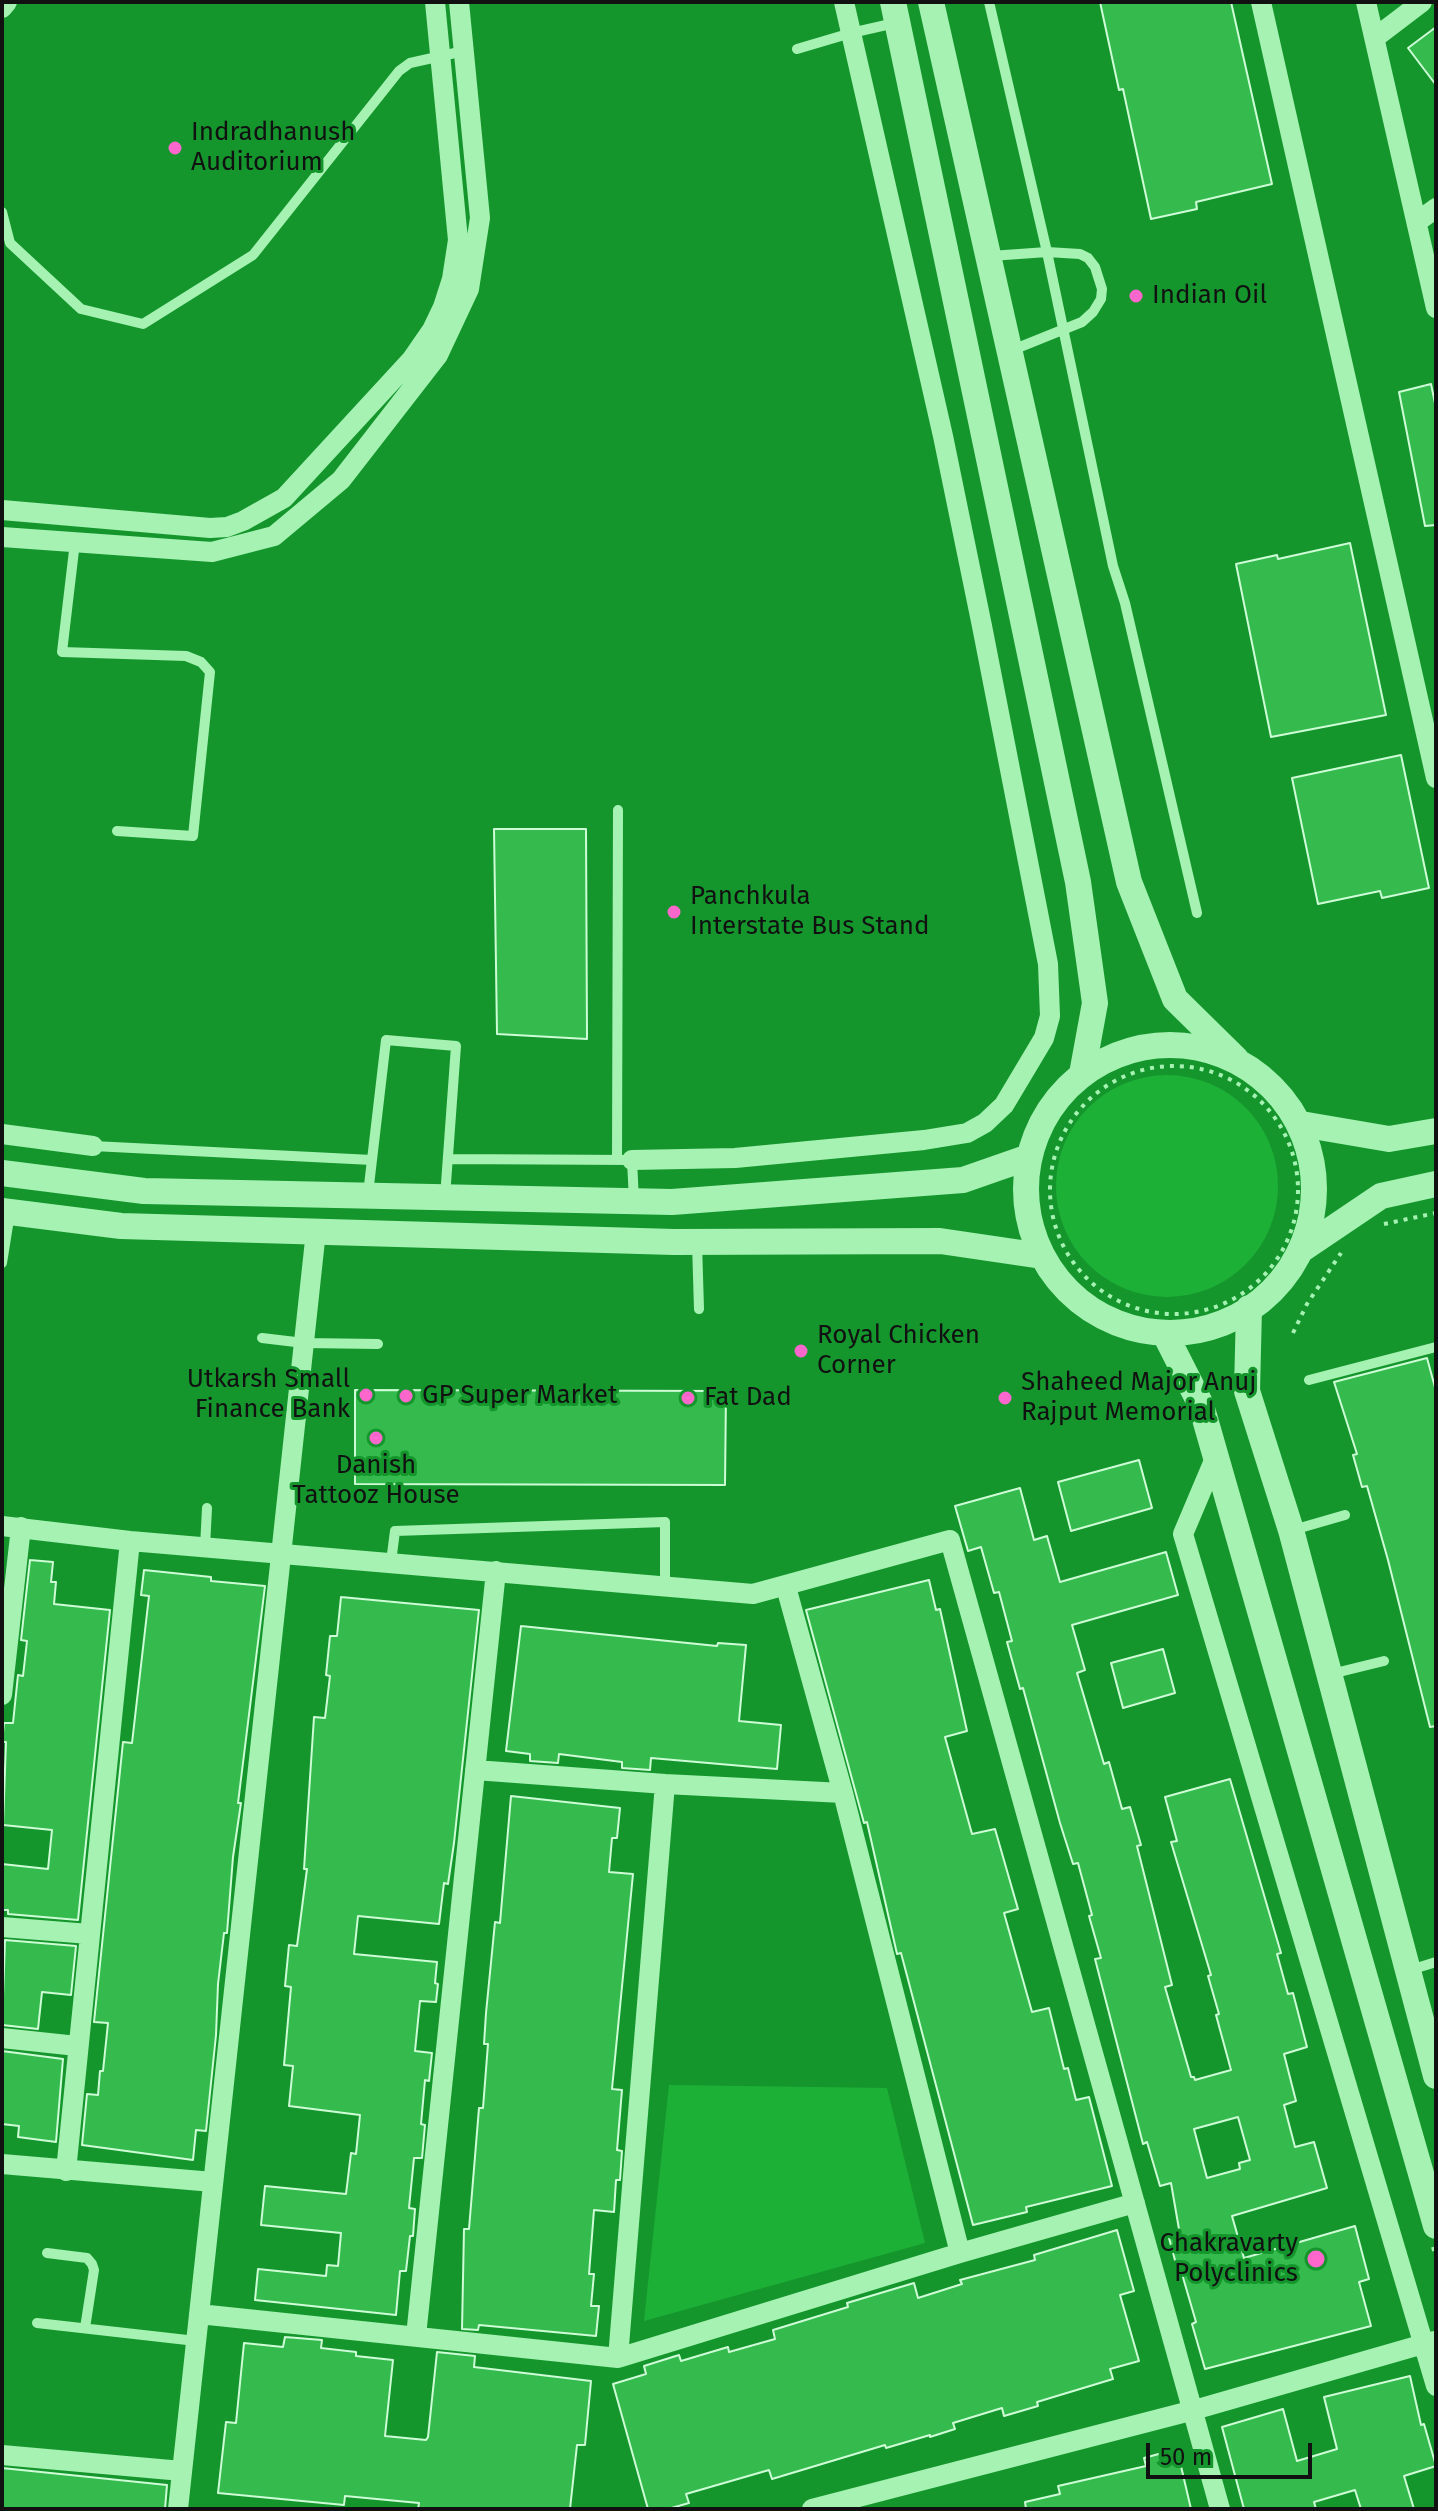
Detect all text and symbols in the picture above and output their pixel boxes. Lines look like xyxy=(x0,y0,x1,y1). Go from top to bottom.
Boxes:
place label: Indradhanush Auditorium xyxy=(191,117,355,178)
marker: Indradhanush Auditorium xyxy=(166,139,184,157)
place label: Indian Oil xyxy=(1152,280,1267,312)
marker: Indian Oil xyxy=(1127,287,1145,305)
place label: Panchkula Interstate Bus Stand xyxy=(690,881,930,942)
marker: Panchkula Interstate Bus Stand xyxy=(665,903,683,921)
place label: Royal Chicken Corner xyxy=(817,1320,980,1382)
marker: Royal Chicken Corner xyxy=(792,1342,810,1360)
place label: Utkarsh Small Finance Bank xyxy=(187,1364,350,1426)
place label: Shaheed Major Anuj Rajput Memorial xyxy=(1021,1367,1257,1428)
place label: GP Super Market xyxy=(422,1380,617,1412)
place label: Fat Dad xyxy=(704,1382,792,1414)
marker: Utkarsh Small Finance Bank xyxy=(357,1386,375,1404)
marker: GP Super Market xyxy=(397,1387,415,1405)
marker: Fat Dad xyxy=(679,1389,697,1407)
marker: Shaheed Major Anuj Rajput Memorial xyxy=(996,1389,1014,1407)
marker: Danish Tattooz House xyxy=(367,1429,385,1447)
place label: Danish Tattooz House xyxy=(292,1450,460,1512)
place label: Chakravarty Polyclinics xyxy=(1160,2228,1298,2290)
marker: Chakravarty Polyclinics xyxy=(1305,2248,1327,2270)
scale bar xyxy=(1150,2427,1316,2477)
text: 50 m xyxy=(1160,2443,1212,2471)

